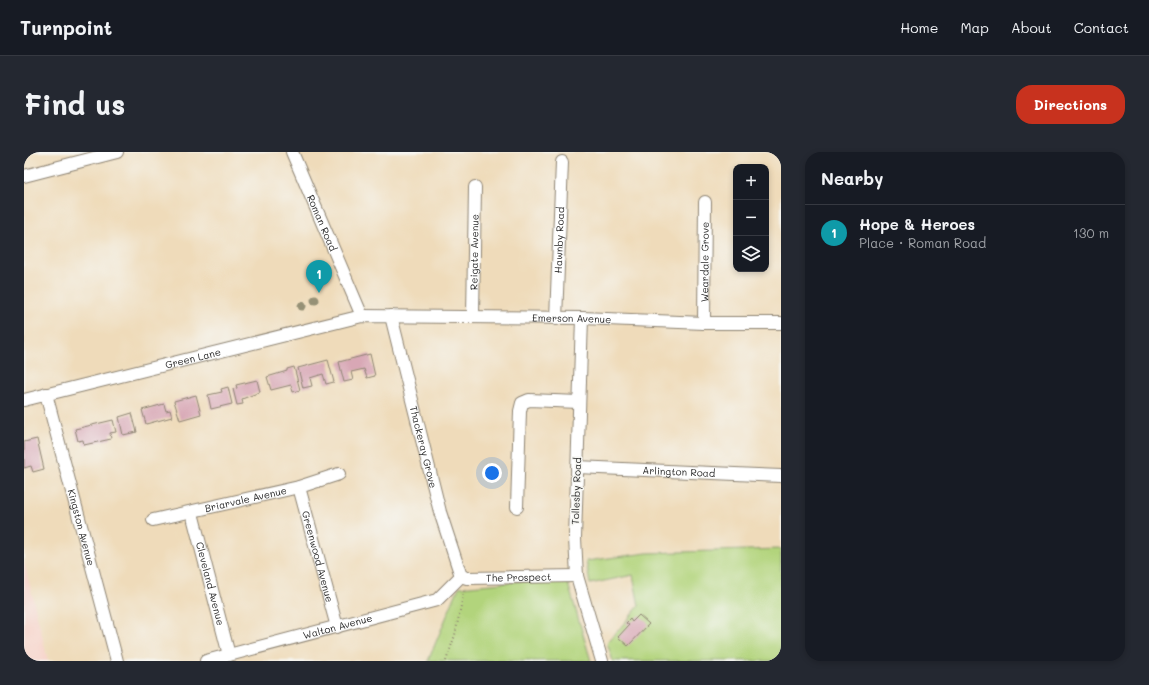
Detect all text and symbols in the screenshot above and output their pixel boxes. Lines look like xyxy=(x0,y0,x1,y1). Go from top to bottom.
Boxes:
text: Turnpoint xyxy=(20,15,112,40)
text: Home xyxy=(900,18,938,37)
text: Map xyxy=(960,18,989,37)
text: About xyxy=(1011,18,1052,37)
text: Contact xyxy=(1074,18,1129,37)
button: Directions xyxy=(1016,85,1125,124)
text: Find us xyxy=(24,86,125,122)
map controls xyxy=(733,164,769,272)
button: + xyxy=(733,164,769,200)
text: Nearby xyxy=(821,167,883,189)
street label: Roman Road xyxy=(304,192,340,253)
button: − xyxy=(733,200,769,236)
street label: Hawnby Road xyxy=(551,207,567,274)
street label: Reigate Avenue xyxy=(466,214,482,290)
text: Hope & Heroes xyxy=(859,214,975,234)
street label: Weardale Grove xyxy=(697,222,712,302)
text: 1 xyxy=(831,224,837,241)
text: 130 m xyxy=(1073,224,1109,241)
text: Place · Roman Road xyxy=(859,234,986,251)
button: layers xyxy=(733,236,769,272)
pin: 1 xyxy=(306,260,332,293)
street label: Emerson Avenue xyxy=(532,311,612,326)
street label: Green Lane xyxy=(164,344,222,372)
street label: Thackeray Grove xyxy=(407,404,441,490)
street label: Tollesby Road xyxy=(568,457,584,525)
your location xyxy=(482,463,502,483)
street label: Arlington Road xyxy=(642,463,716,480)
street label: Briarvale Avenue xyxy=(203,483,288,515)
street label: Kingston Avenue xyxy=(65,487,98,567)
street label: Greenwood Avenue xyxy=(299,509,337,604)
street label: Cleveland Avenue xyxy=(193,540,228,627)
street label: The Prospect xyxy=(486,569,551,585)
street label: Walton Avenue xyxy=(301,610,374,642)

